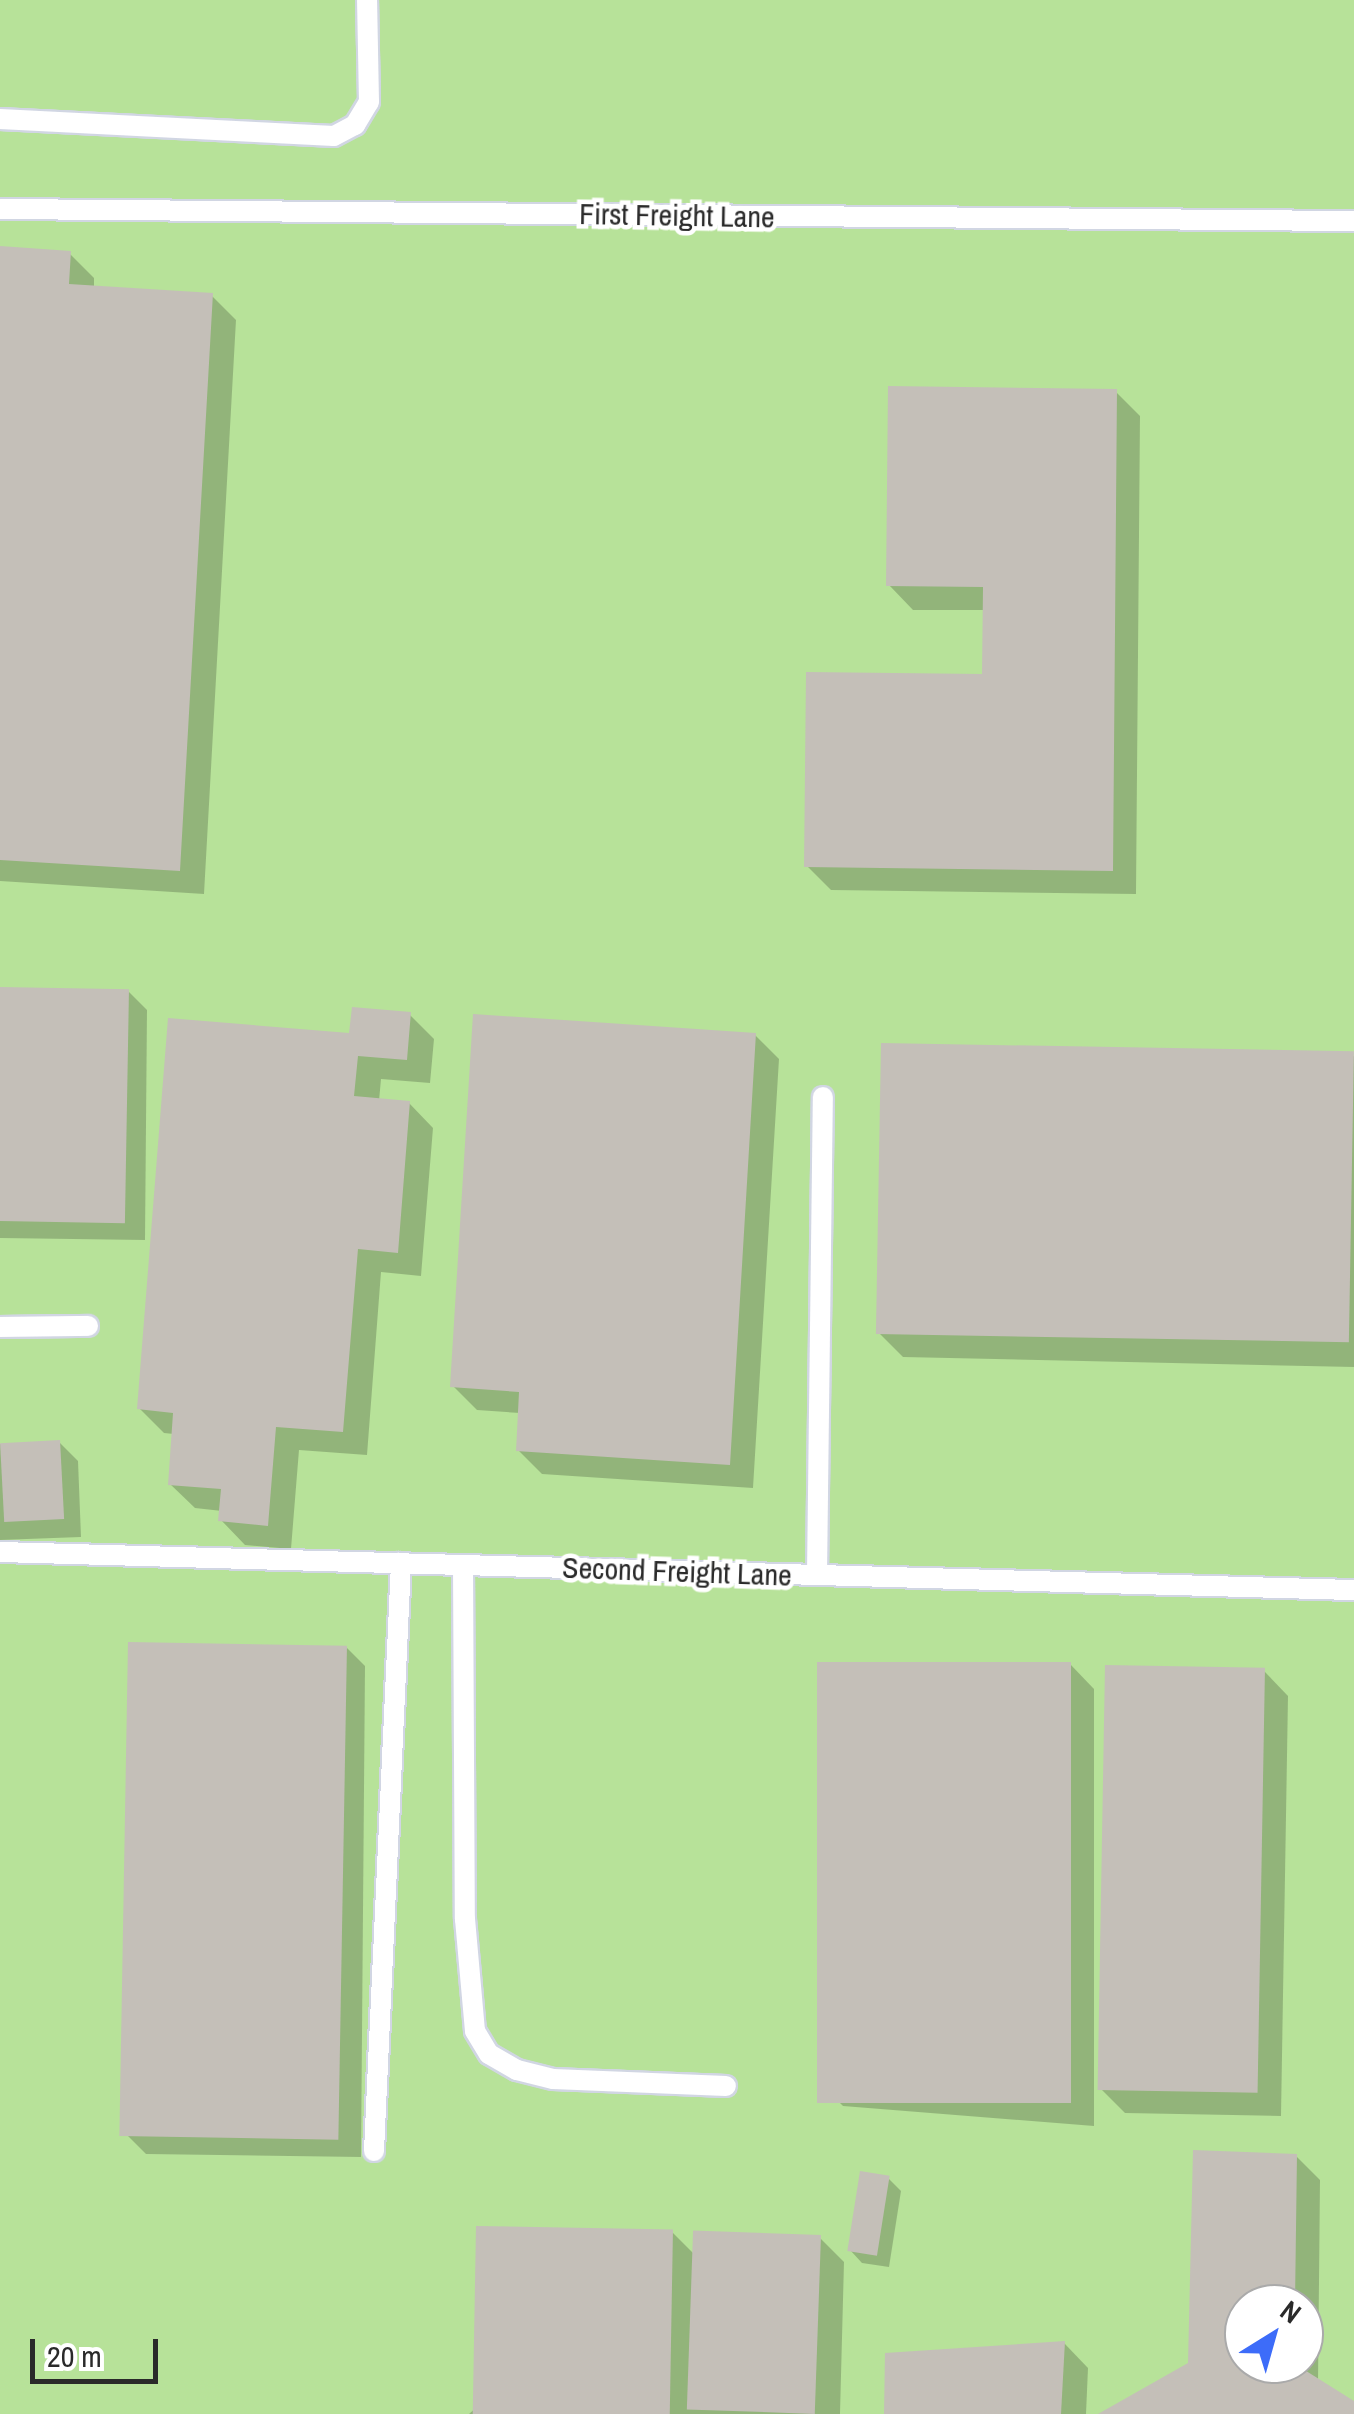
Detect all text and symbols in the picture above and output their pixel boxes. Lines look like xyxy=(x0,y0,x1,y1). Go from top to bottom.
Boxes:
street label: First Freight Lane xyxy=(579,195,775,235)
street label: Second Freight Lane xyxy=(562,1549,792,1593)
north arrow xyxy=(1224,2284,1324,2384)
text: N xyxy=(1273,2291,1309,2332)
scale bar xyxy=(35,2319,162,2381)
text: 20 m xyxy=(47,2336,102,2376)

